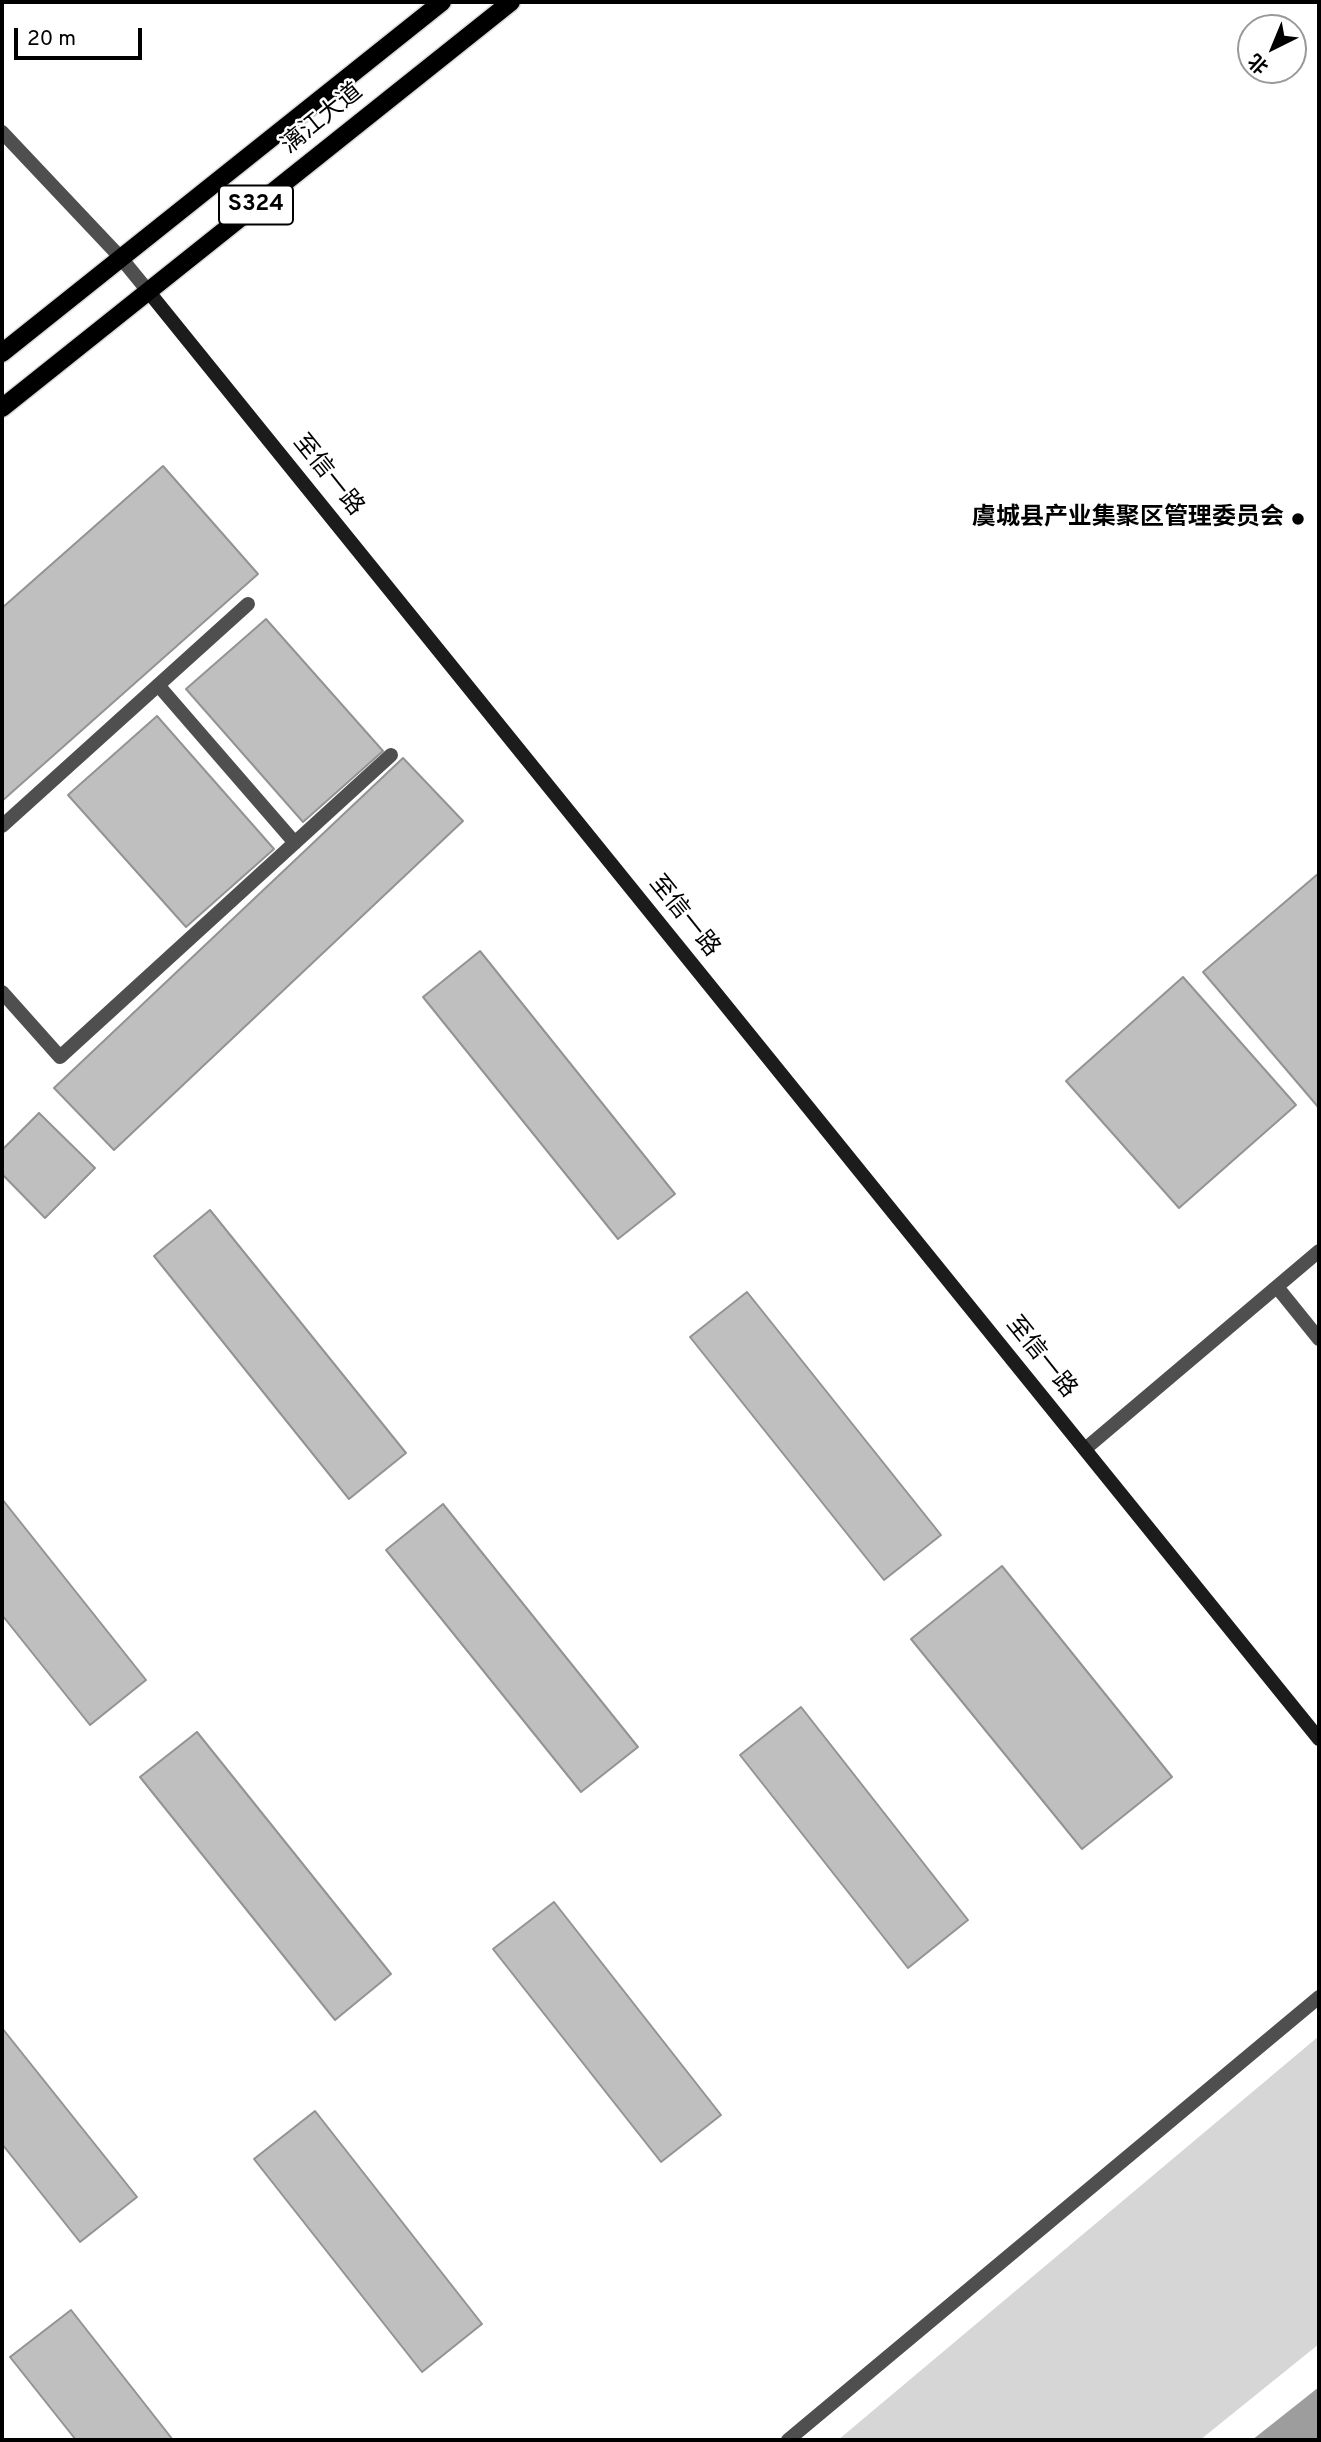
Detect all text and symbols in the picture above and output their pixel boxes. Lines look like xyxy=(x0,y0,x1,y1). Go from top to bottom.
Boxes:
scale bar xyxy=(18,14,145,58)
north arrow xyxy=(1237,14,1307,84)
text: 20 m xyxy=(27,26,76,53)
text: 北 xyxy=(1244,48,1274,78)
street label: 漓江大道 xyxy=(277,79,369,161)
road number: S324 xyxy=(219,186,293,224)
street label: 至信一路 xyxy=(286,430,368,522)
place label: 虞城县产业集聚区管理委员会 xyxy=(972,505,1284,533)
marker: 虞城县产业集聚区管理委员会 xyxy=(1290,511,1306,527)
street label: 至信一路 xyxy=(642,871,724,963)
street label: 至信一路 xyxy=(999,1312,1081,1404)

